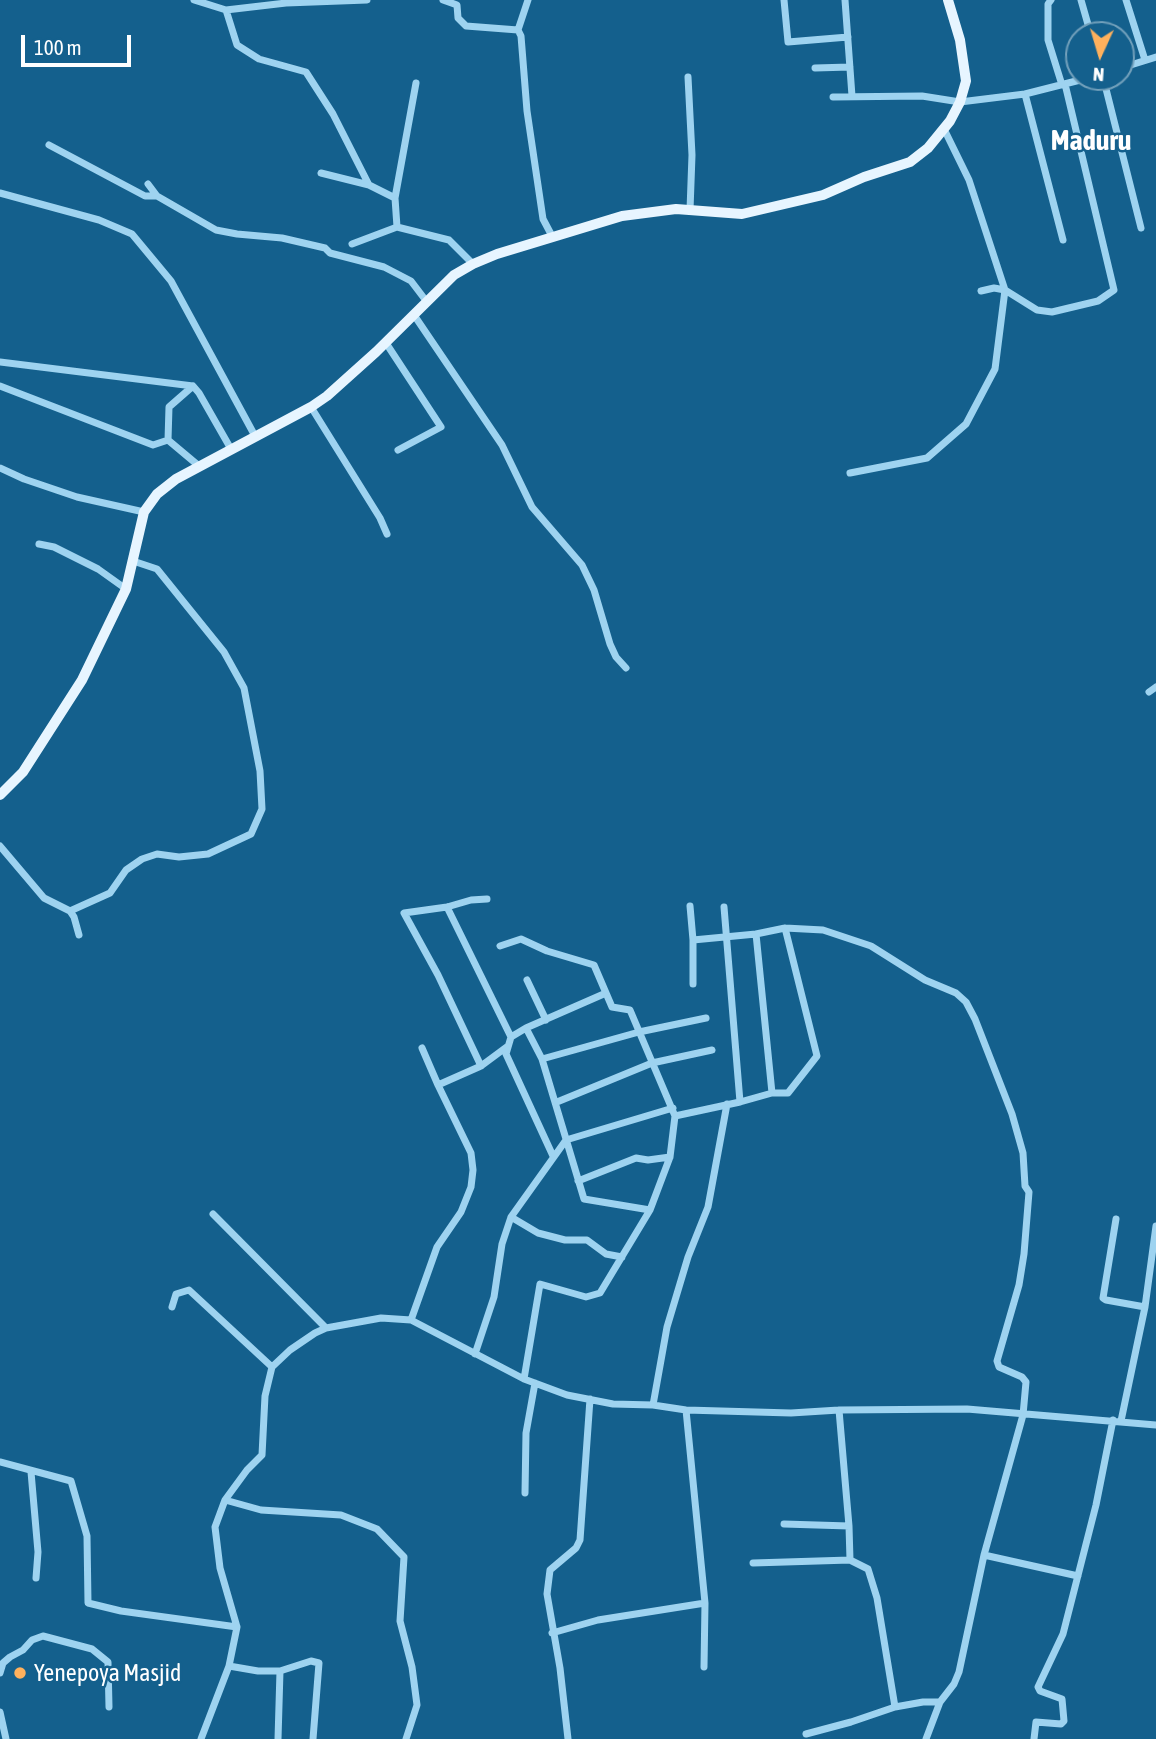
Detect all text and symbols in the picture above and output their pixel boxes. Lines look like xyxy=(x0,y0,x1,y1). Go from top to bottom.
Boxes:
scale bar xyxy=(24,21,135,65)
north arrow xyxy=(1065,21,1135,91)
text: 100 m xyxy=(34,35,82,59)
text: N xyxy=(1092,64,1105,86)
district label: Maduru xyxy=(1051,124,1131,158)
place label: Yenepoya Masjid xyxy=(34,1659,181,1687)
marker: Yenepoya Masjid xyxy=(12,1665,28,1681)

